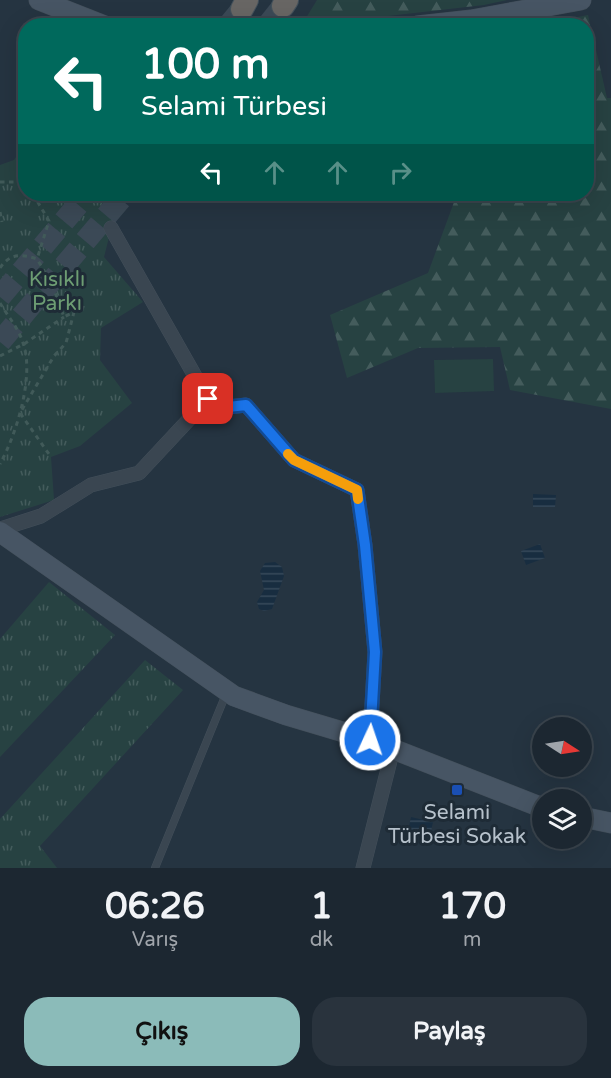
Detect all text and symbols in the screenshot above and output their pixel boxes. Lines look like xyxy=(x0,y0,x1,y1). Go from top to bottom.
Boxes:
text: 100 m xyxy=(141,39,270,90)
icon: left xyxy=(42,42,120,120)
text: Selami Türbesi xyxy=(141,90,327,123)
icon: left xyxy=(195,156,228,189)
icon: ahead xyxy=(258,156,291,189)
icon: ahead xyxy=(321,156,354,189)
icon: right xyxy=(384,156,417,189)
park label: Kısıklı Parkı xyxy=(29,267,85,316)
pin xyxy=(182,373,233,424)
icon: arrive xyxy=(191,382,224,415)
position arrow xyxy=(338,708,402,772)
north arrow xyxy=(532,717,592,777)
map controls xyxy=(532,717,592,849)
marker: Selami Türbesi Sokak xyxy=(450,783,464,797)
button: layers xyxy=(532,789,592,849)
place label: Selami Türbesi Sokak xyxy=(388,800,526,849)
text: 06:26 xyxy=(105,885,205,928)
text: 1 xyxy=(310,885,333,928)
text: 170 xyxy=(438,885,506,928)
text: Varış xyxy=(132,928,178,952)
text: dk xyxy=(310,928,333,952)
text: m xyxy=(463,928,481,952)
button: Çıkış xyxy=(24,997,300,1066)
button: Paylaş xyxy=(312,997,587,1066)

